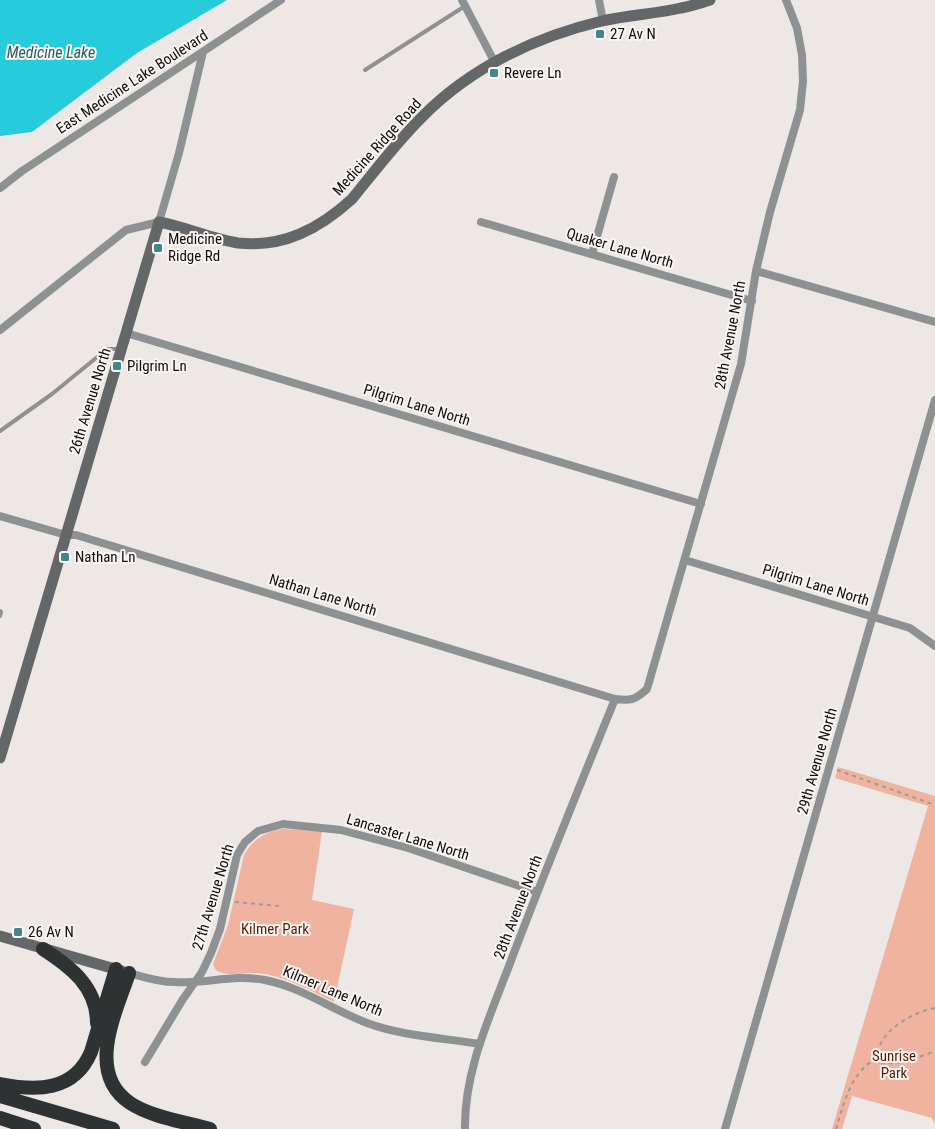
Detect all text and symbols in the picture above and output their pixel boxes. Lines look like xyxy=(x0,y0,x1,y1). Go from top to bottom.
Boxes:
place label: 27 Av N xyxy=(610,25,656,43)
street label: East Medicine Lake Boulevard xyxy=(53,26,211,138)
marker: 27 Av N xyxy=(594,28,606,40)
water label: Medicine Lake xyxy=(7,43,95,62)
place label: Revere Ln xyxy=(504,64,562,82)
marker: Revere Ln xyxy=(488,67,500,79)
street label: Medicine Ridge Road xyxy=(329,95,425,199)
street label: Quaker Lane North xyxy=(564,224,676,272)
place label: Medicine Ridge Rd xyxy=(168,230,222,265)
marker: Medicine Ridge Rd xyxy=(152,242,164,254)
street label: 28th Avenue North xyxy=(711,279,749,391)
street label: 26th Avenue North xyxy=(65,346,115,456)
place label: Pilgrim Ln xyxy=(127,357,187,375)
marker: Pilgrim Ln xyxy=(111,360,123,372)
street label: Pilgrim Lane North xyxy=(361,380,473,430)
place label: Nathan Ln xyxy=(75,548,135,566)
marker: Nathan Ln xyxy=(59,551,71,563)
street label: Pilgrim Lane North xyxy=(760,560,872,610)
street label: Nathan Lane North xyxy=(267,570,379,620)
street label: 29th Avenue North xyxy=(793,706,841,816)
street label: Lancaster Lane North xyxy=(344,810,472,864)
street label: 27th Avenue North xyxy=(188,842,238,952)
street label: 28th Avenue North xyxy=(490,852,546,962)
park label: Kilmer Park xyxy=(241,920,309,938)
place label: 26 Av N xyxy=(28,923,74,941)
marker: 26 Av N xyxy=(12,926,24,938)
street label: Kilmer Lane North xyxy=(280,962,386,1020)
park label: Sunrise Park xyxy=(872,1047,916,1082)

